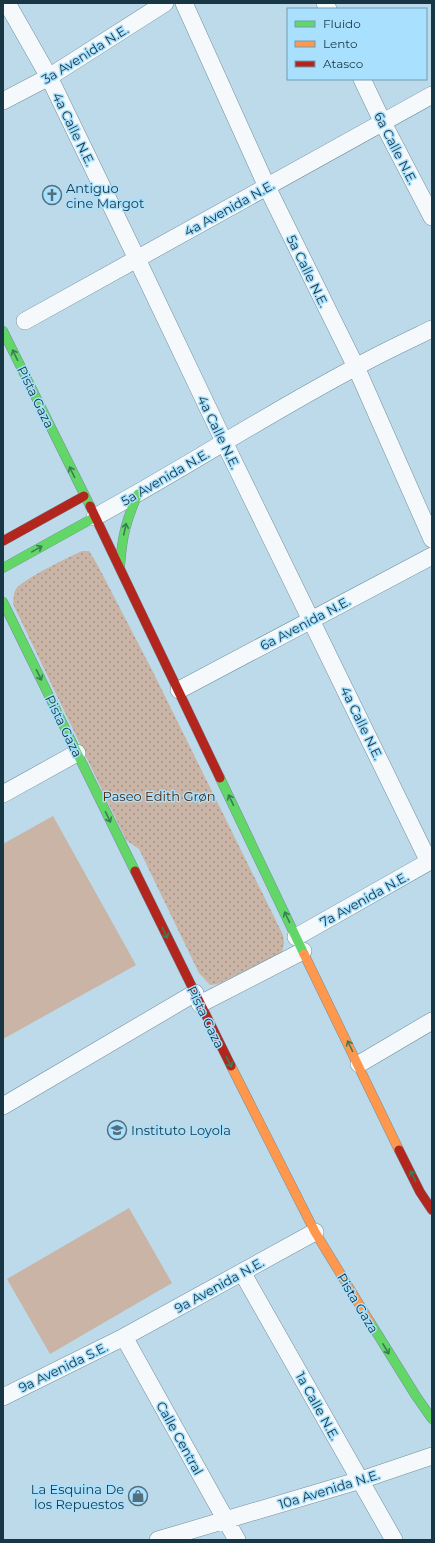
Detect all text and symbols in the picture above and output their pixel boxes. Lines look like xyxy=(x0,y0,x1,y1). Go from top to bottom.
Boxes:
legend xyxy=(287,8,427,80)
text: Fluido xyxy=(323,16,361,31)
street label: 3a Avenida N.E. xyxy=(39,21,131,87)
text: Lento xyxy=(323,36,358,51)
text: Atasco xyxy=(323,56,363,71)
street label: 4a Calle N.E. xyxy=(49,90,99,169)
street label: 6a Calle N.E. xyxy=(371,109,421,187)
street label: 4a Avenida N.E. xyxy=(181,176,277,239)
place label: Antiguo cine Margot xyxy=(66,180,144,211)
church icon: Antiguo cine Margot xyxy=(41,184,63,206)
street label: 5a Calle N.E. xyxy=(284,232,332,310)
one-way arrow xyxy=(11,349,18,361)
street label: Pista Gaza xyxy=(14,363,58,431)
street label: 4a Calle N.E. xyxy=(194,393,244,472)
street label: 5a Avenida N.E. xyxy=(118,445,212,509)
one-way arrow xyxy=(68,466,75,478)
one-way arrow xyxy=(121,523,129,536)
one-way arrow xyxy=(31,544,43,552)
street label: 6a Avenida N.E. xyxy=(257,592,353,653)
one-way arrow xyxy=(36,668,43,680)
street label: 4a Calle N.E. xyxy=(337,684,387,763)
street label: Pista Gaza xyxy=(42,692,86,760)
park label: Paseo Edith Grøn xyxy=(103,788,215,804)
one-way arrow xyxy=(227,794,234,806)
one-way arrow xyxy=(105,810,112,822)
street label: 7a Avenida N.E. xyxy=(317,868,411,930)
one-way arrow xyxy=(283,911,290,923)
one-way arrow xyxy=(162,927,169,939)
street label: Pista Gaza xyxy=(184,983,228,1051)
one-way arrow xyxy=(346,1041,353,1053)
one-way arrow xyxy=(226,1056,233,1068)
school or university icon: Instituto Loyola xyxy=(106,1119,128,1141)
place label: Instituto Loyola xyxy=(131,1122,231,1138)
one-way arrow xyxy=(409,1170,416,1182)
street label: 9a Avenida N.E. xyxy=(171,1254,267,1316)
street label: Pista Gaza xyxy=(334,1270,382,1336)
street label: 9a Avenida S.E. xyxy=(16,1338,111,1396)
one-way arrow xyxy=(383,1343,391,1355)
street label: 1a Calle N.E. xyxy=(293,1369,343,1443)
street label: Calle Central xyxy=(153,1398,207,1478)
street label: 10a Avenida N.E. xyxy=(276,1466,382,1512)
place label: La Esquina De los Repuestos xyxy=(31,1481,124,1512)
shop icon: La Esquina De los Repuestos xyxy=(127,1485,149,1507)

